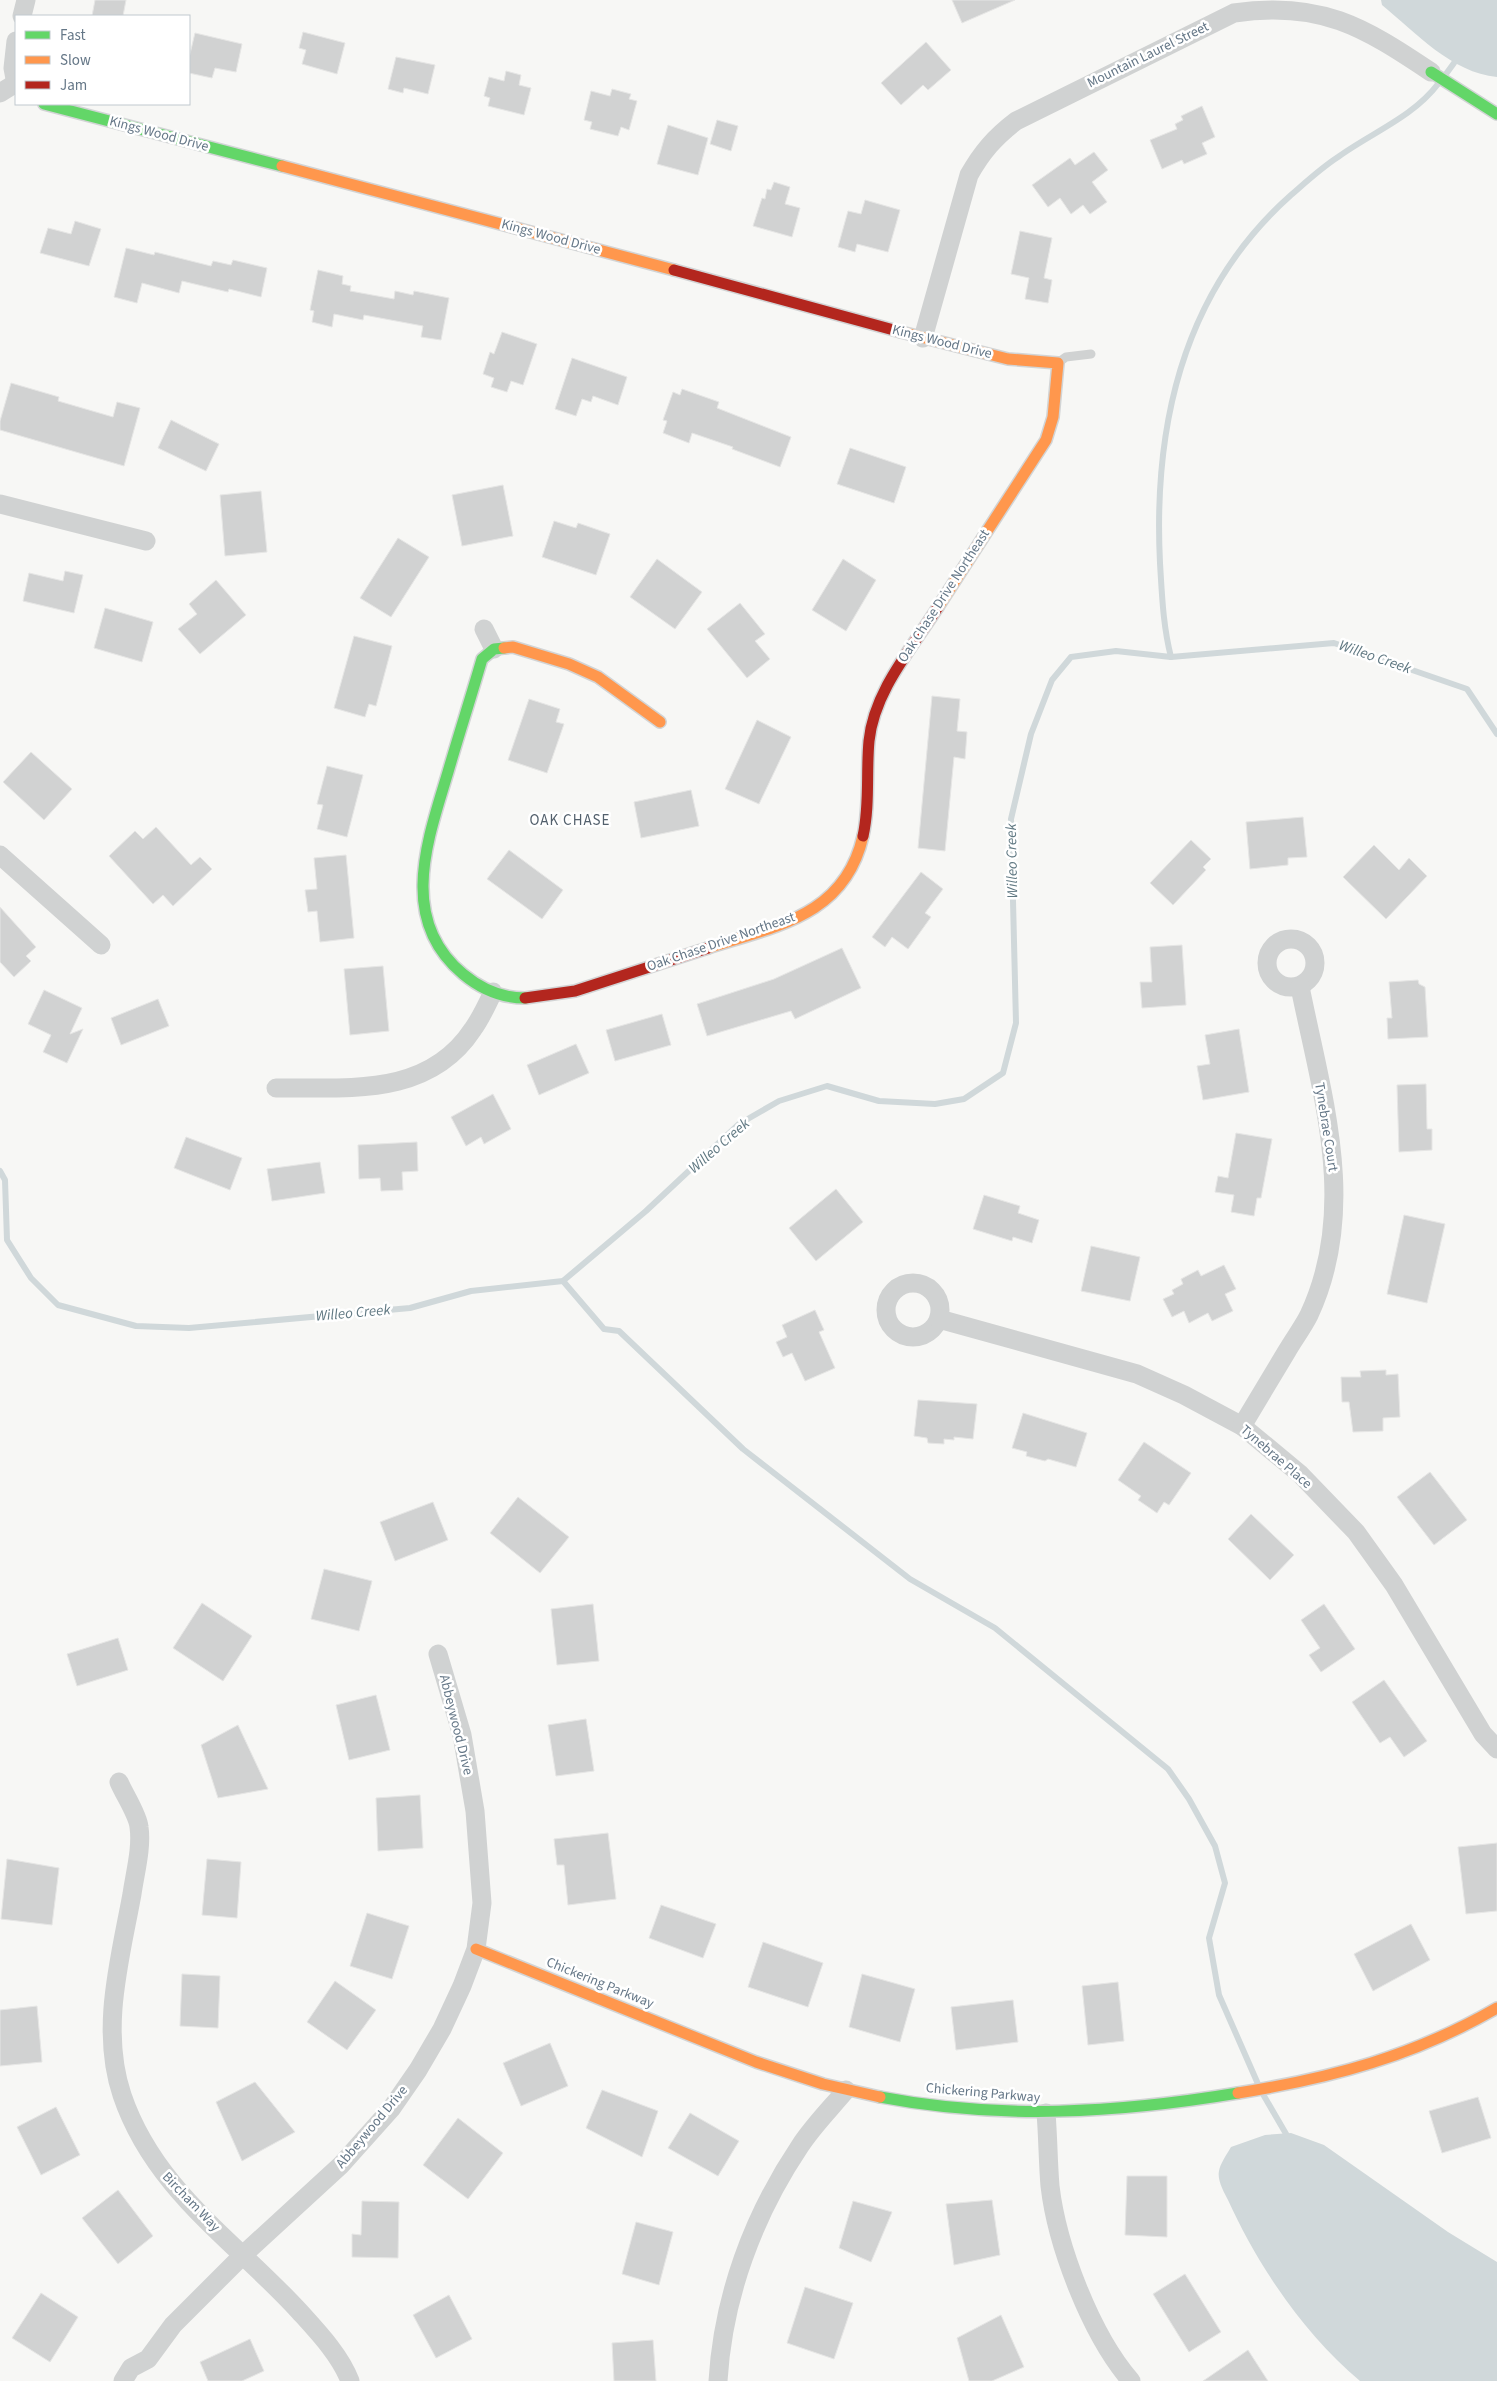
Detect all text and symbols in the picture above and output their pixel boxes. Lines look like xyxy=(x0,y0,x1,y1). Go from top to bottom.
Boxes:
legend xyxy=(15,15,190,105)
street label: Mountain Laurel Street xyxy=(1084,17,1212,93)
text: Fast xyxy=(60,25,86,46)
text: Slow xyxy=(60,50,91,71)
text: Jam xyxy=(60,75,87,96)
street label: Kings Wood Drive xyxy=(107,111,211,157)
street label: Kings Wood Drive xyxy=(499,214,603,260)
street label: Kings Wood Drive xyxy=(890,320,994,364)
street label: Oak Chase Drive Northeast xyxy=(893,525,995,667)
water label: Willeo Creek xyxy=(1336,635,1415,679)
district label: OAK CHASE xyxy=(529,810,611,831)
water label: Willeo Creek xyxy=(1001,822,1023,899)
street label: Oak Chase Drive Northeast xyxy=(644,907,798,977)
street label: Tynebrae Court xyxy=(1309,1081,1343,1173)
water label: Willeo Creek xyxy=(684,1113,755,1179)
water label: Willeo Creek xyxy=(315,1299,392,1327)
street label: Tynebrae Place xyxy=(1236,1420,1316,1494)
street label: Abbeywood Drive xyxy=(434,1673,478,1777)
street label: Chickering Parkway xyxy=(543,1952,657,2014)
street label: Chickering Parkway xyxy=(925,2078,1041,2108)
street label: Abbeywood Drive xyxy=(331,2081,413,2173)
street label: Bircham Way xyxy=(157,2168,225,2237)

